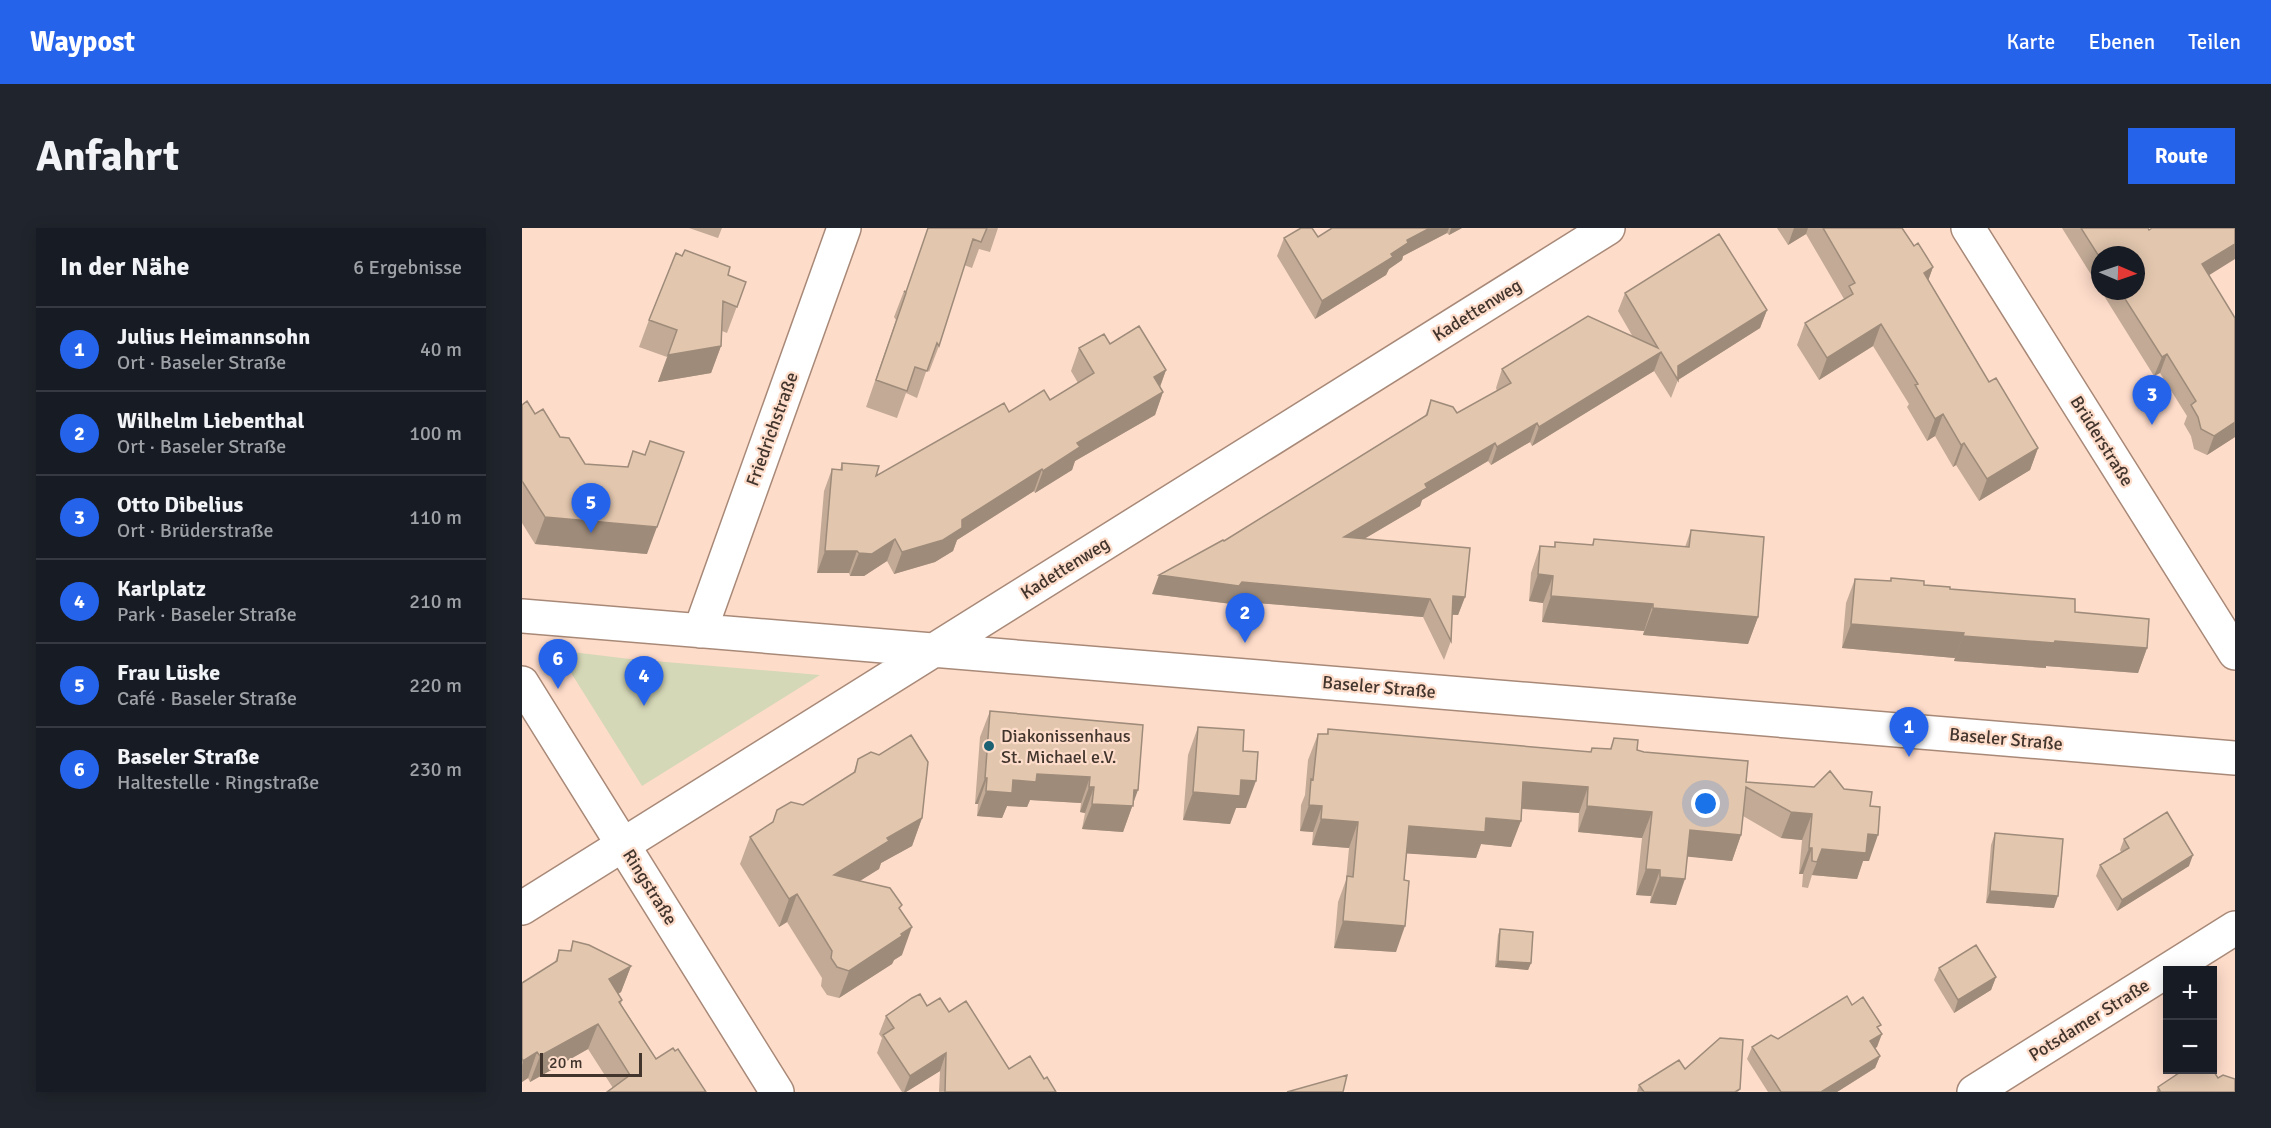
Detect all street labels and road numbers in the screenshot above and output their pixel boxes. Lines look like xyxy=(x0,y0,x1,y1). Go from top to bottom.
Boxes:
street label: Kadettenweg xyxy=(1429,274,1525,346)
street label: Friedrichstraße xyxy=(741,369,803,489)
street label: Brüderstraße xyxy=(2066,392,2138,490)
street label: Kadettenweg xyxy=(1017,532,1113,604)
street label: Baseler Straße xyxy=(1321,671,1437,703)
street label: Baseler Straße xyxy=(1948,723,2064,755)
street label: Ringstraße xyxy=(618,845,682,929)
street label: Potsdamer Straße xyxy=(2025,974,2153,1066)

